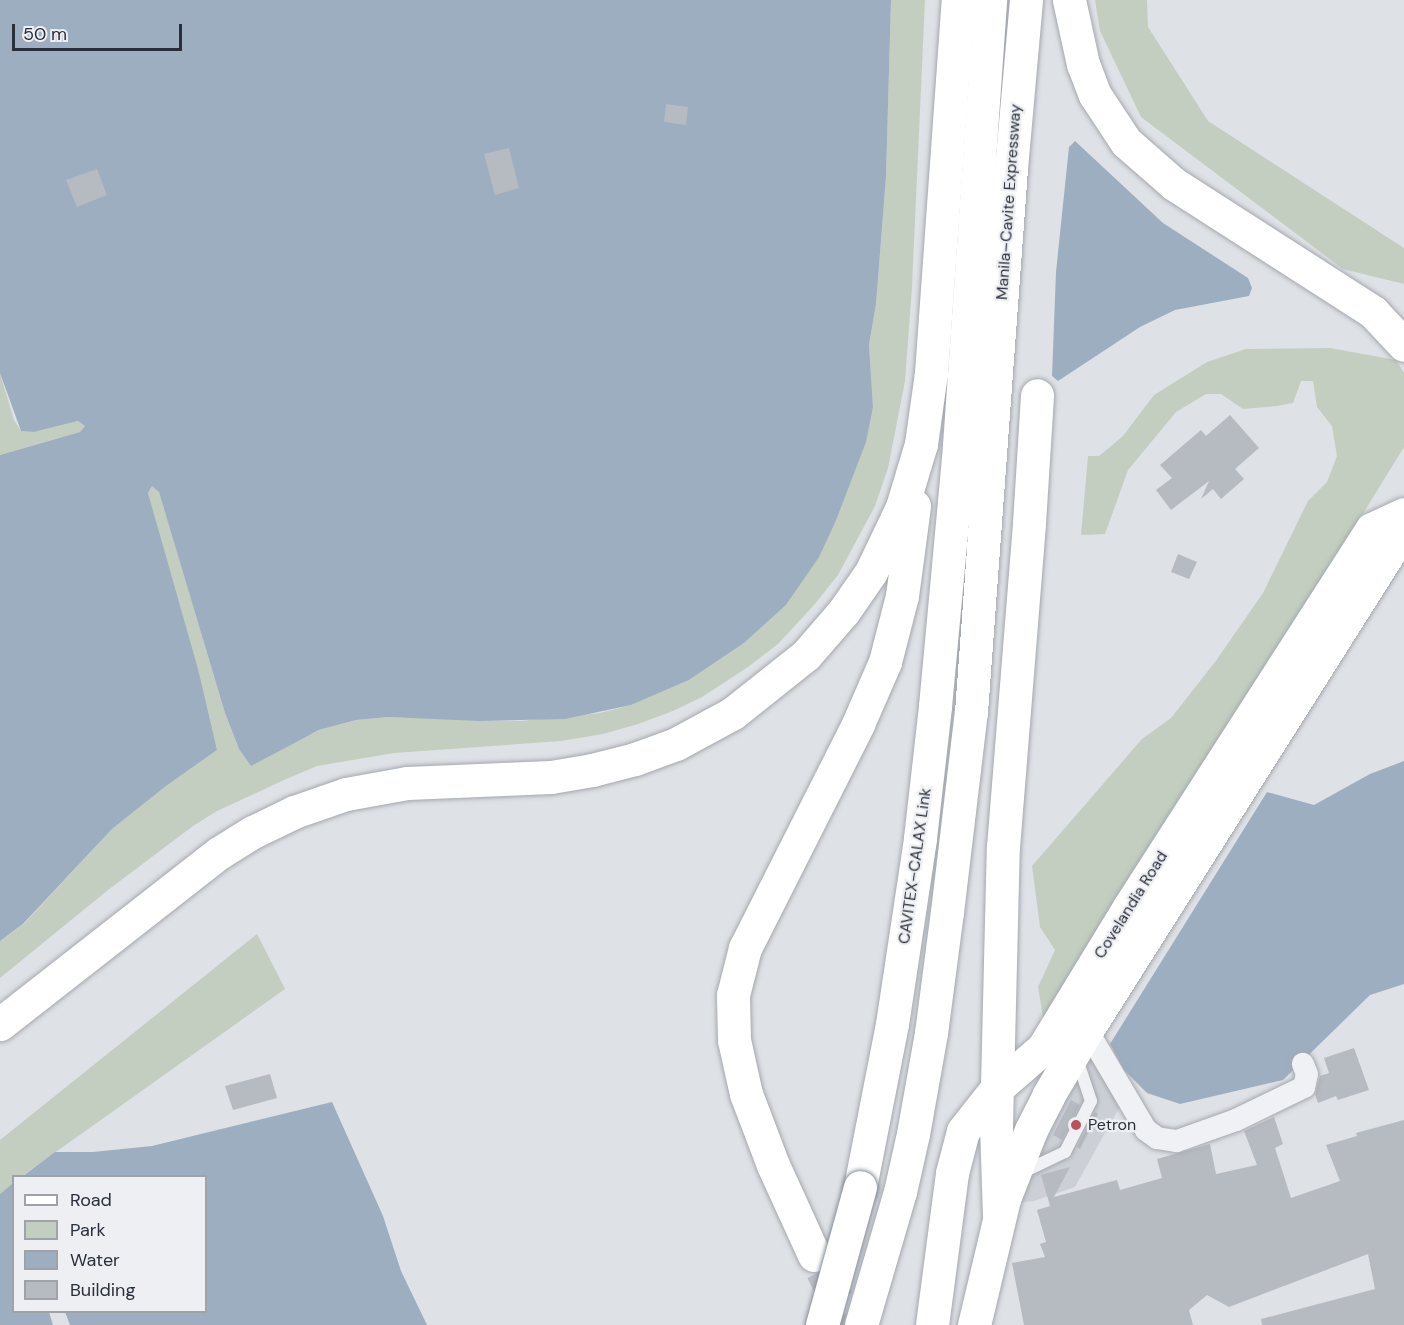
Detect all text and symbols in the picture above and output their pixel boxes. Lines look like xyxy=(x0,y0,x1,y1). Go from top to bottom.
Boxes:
scale bar xyxy=(15,12,184,50)
text: 50 m xyxy=(23,22,67,46)
street label: Manila–Cavite Expressway xyxy=(993,103,1025,301)
street label: CAVITEX–CALAX Link xyxy=(895,787,935,945)
street label: Covelandia Road xyxy=(1090,848,1172,962)
place label: Petron xyxy=(1088,1115,1136,1135)
marker: Petron xyxy=(1069,1118,1083,1132)
legend xyxy=(12,1175,207,1313)
text: Road xyxy=(70,1188,112,1212)
text: Park xyxy=(70,1218,106,1242)
text: Water xyxy=(70,1248,120,1272)
text: Building xyxy=(70,1278,135,1302)

